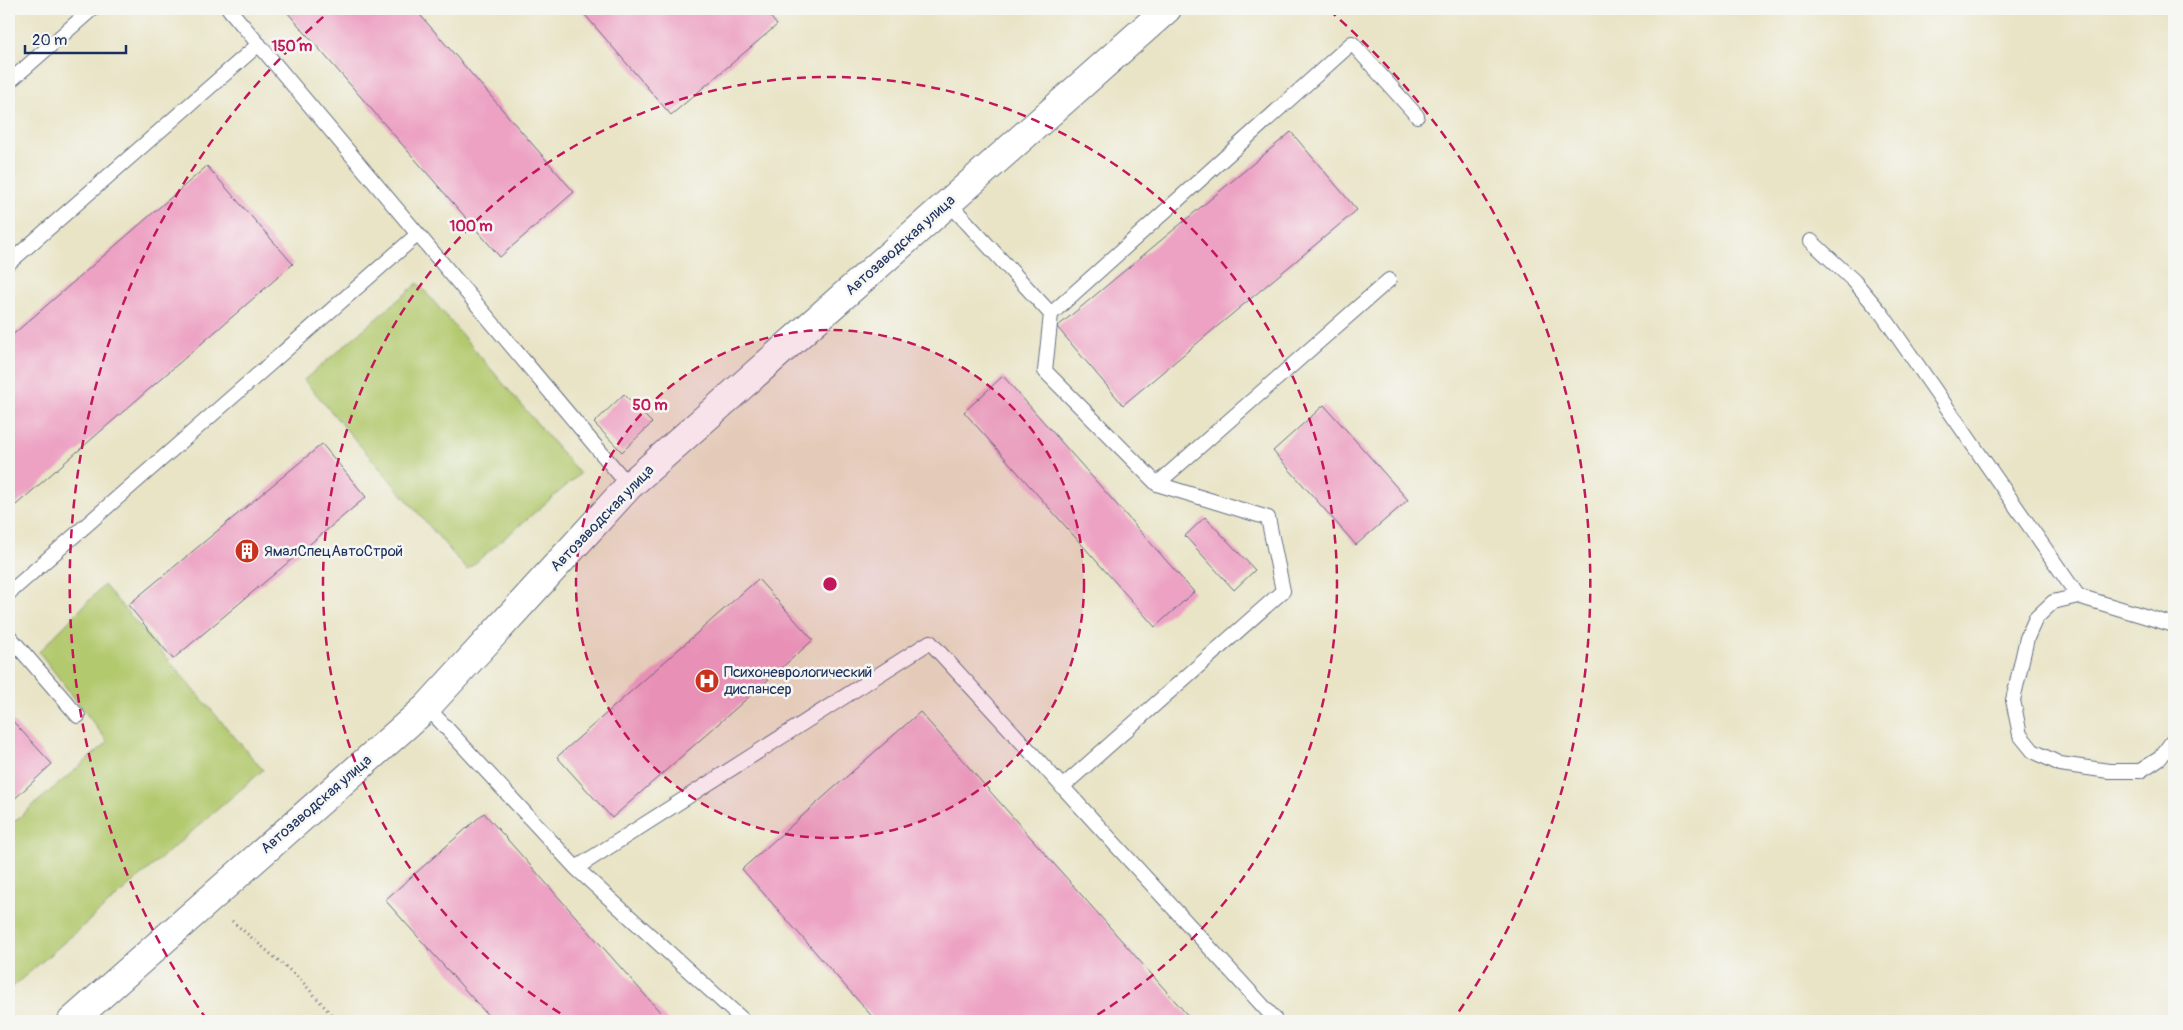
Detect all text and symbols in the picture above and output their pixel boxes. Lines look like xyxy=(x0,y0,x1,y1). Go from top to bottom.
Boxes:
scale bar xyxy=(25,22,126,54)
text: 20 m xyxy=(32,31,67,50)
text: 150 m xyxy=(272,37,312,56)
street label: Автозаводская улица xyxy=(841,191,959,300)
text: 100 m xyxy=(450,217,492,236)
text: 50 m xyxy=(633,396,667,415)
street label: Автозаводская улица xyxy=(546,461,658,576)
building icon: ЯмалСпецАвтоСтрой xyxy=(234,538,260,564)
place label: ЯмалСпецАвтоСтрой xyxy=(264,542,403,561)
centre of rings xyxy=(821,575,839,593)
place label: Психоневрологический диспансер xyxy=(724,663,872,699)
hospital icon: Психоневрологический диспансер xyxy=(694,668,720,694)
street label: Автозаводская улица xyxy=(257,751,376,858)

